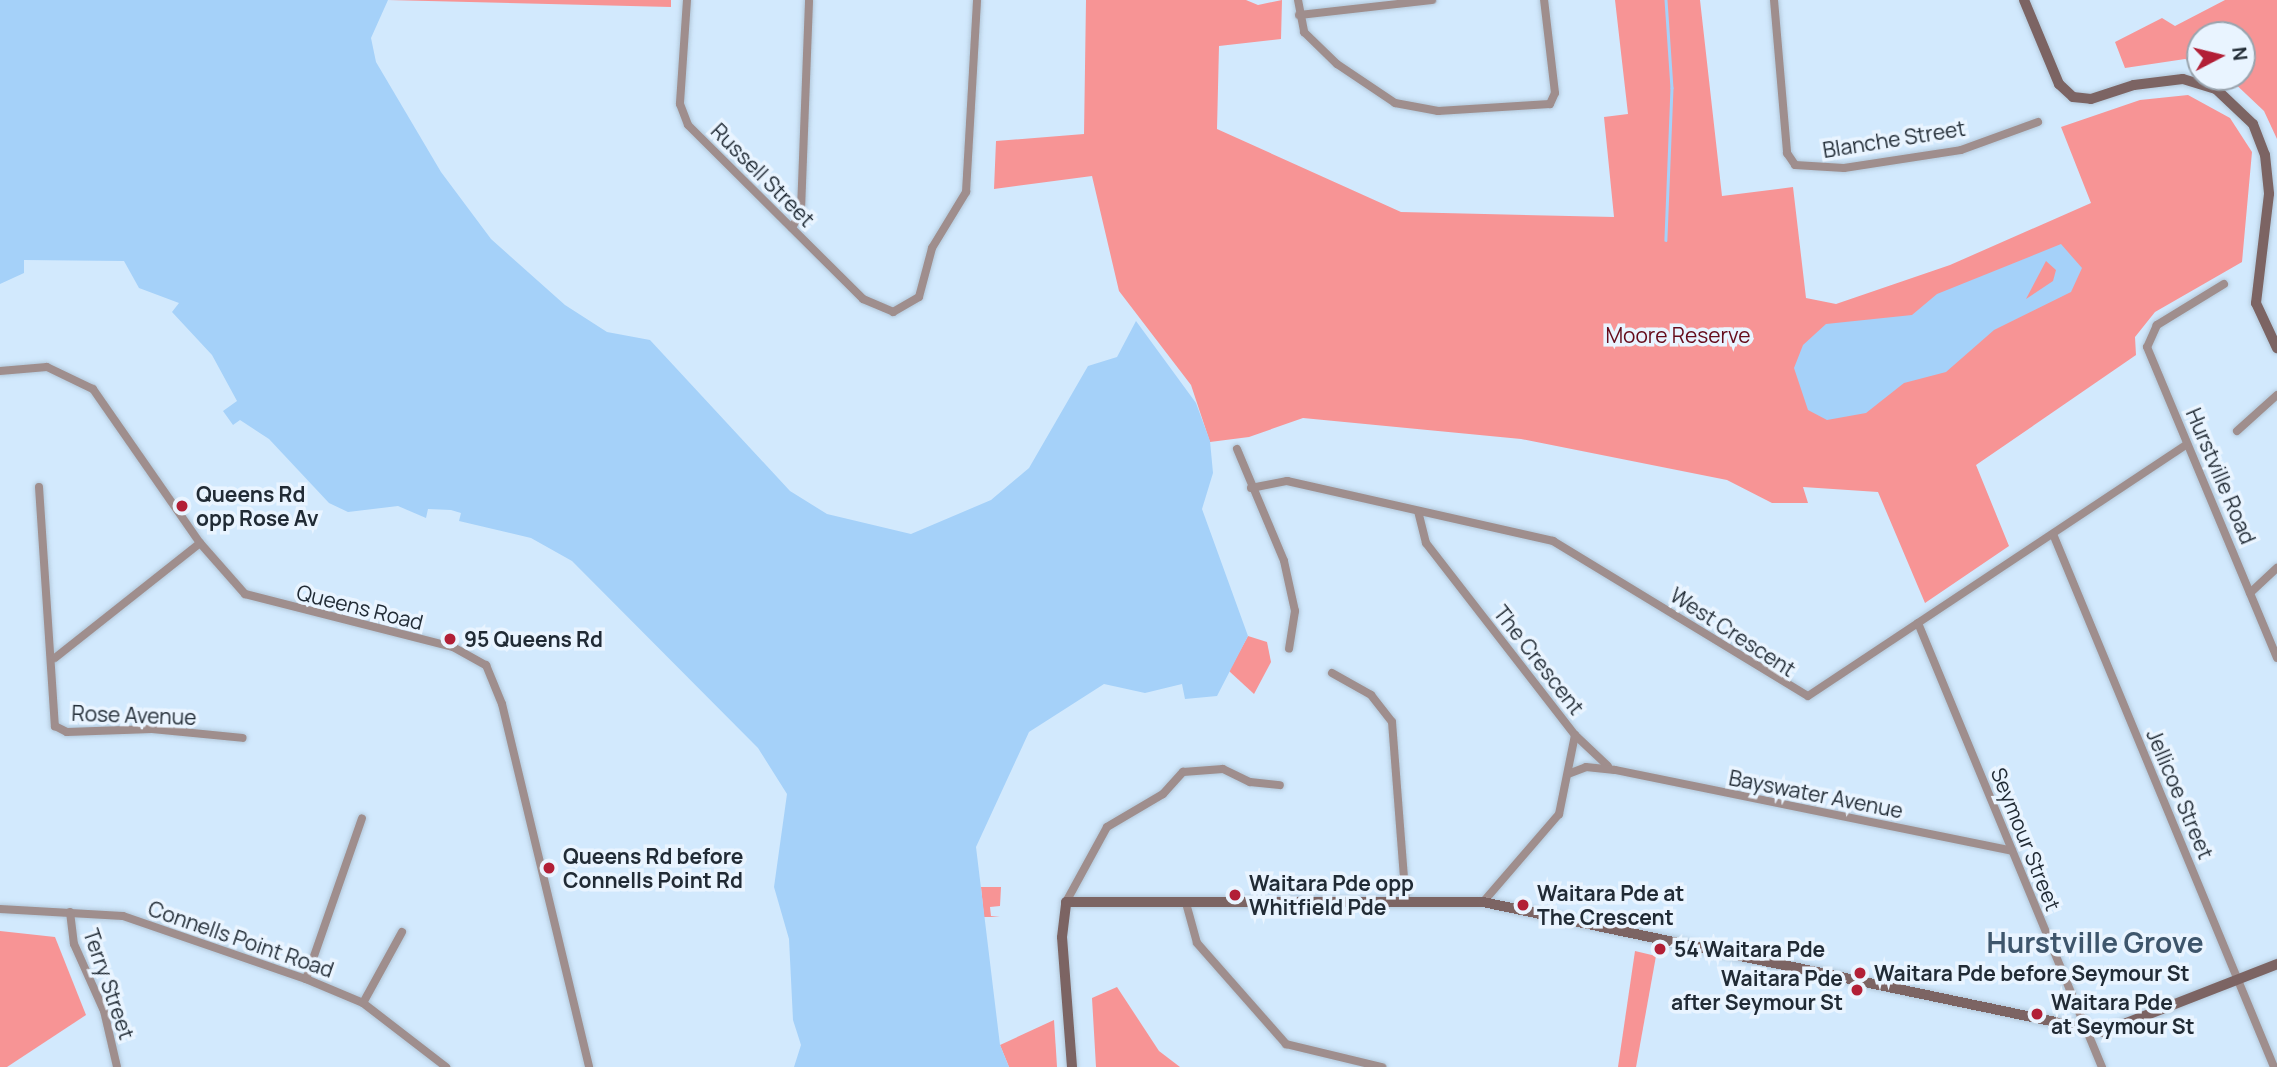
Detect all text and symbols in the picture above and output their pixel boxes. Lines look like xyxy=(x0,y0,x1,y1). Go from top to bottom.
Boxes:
north arrow xyxy=(2186,21,2256,91)
text: N xyxy=(2226,45,2254,62)
street label: Blanche Street xyxy=(1821,115,1967,163)
street label: Russell Street xyxy=(706,118,820,232)
park label: Moore Reserve xyxy=(1605,322,1751,348)
street label: Hurstville Road xyxy=(2181,404,2261,548)
place label: Queens Rd opp Rose Av xyxy=(196,481,319,531)
marker: Queens Rd opp Rose Av xyxy=(174,498,190,514)
street label: Queens Road xyxy=(294,579,426,635)
street label: West Crescent xyxy=(1666,582,1800,682)
street label: The Crescent xyxy=(1489,601,1589,719)
place label: 95 Queens Rd xyxy=(464,626,603,652)
marker: 95 Queens Rd xyxy=(442,631,458,647)
street label: Rose Avenue xyxy=(71,700,197,730)
street label: Jellicoe Street xyxy=(2141,725,2219,863)
street label: Seymour Street xyxy=(1986,764,2066,914)
street label: Bayswater Avenue xyxy=(1727,765,1905,823)
place label: Queens Rd before Connells Point Rd xyxy=(563,843,743,893)
marker: Queens Rd before Connells Point Rd xyxy=(541,860,557,876)
place label: Waitara Pde opp Whitfield Pde xyxy=(1249,870,1414,920)
place label: Waitara Pde at The Crescent xyxy=(1537,880,1684,930)
marker: Waitara Pde opp Whitfield Pde xyxy=(1227,887,1243,903)
street label: Connells Point Road xyxy=(145,895,337,983)
marker: Waitara Pde at The Crescent xyxy=(1515,897,1531,913)
street label: Terry Street xyxy=(78,925,140,1043)
district label: Hurstville Grove xyxy=(1986,925,2204,959)
place label: 54 Waitara Pde xyxy=(1674,936,1825,962)
marker: 54 Waitara Pde xyxy=(1652,941,1668,957)
place label: Waitara Pde before Seymour St xyxy=(1874,960,2190,986)
place label: Waitara Pde after Seymour St xyxy=(1671,965,1843,1015)
marker: Waitara Pde before Seymour St xyxy=(1852,965,1868,981)
marker: Waitara Pde after Seymour St xyxy=(1849,982,1865,998)
place label: Waitara Pde at Seymour St xyxy=(2051,989,2195,1039)
marker: Waitara Pde at Seymour St xyxy=(2029,1006,2045,1022)

